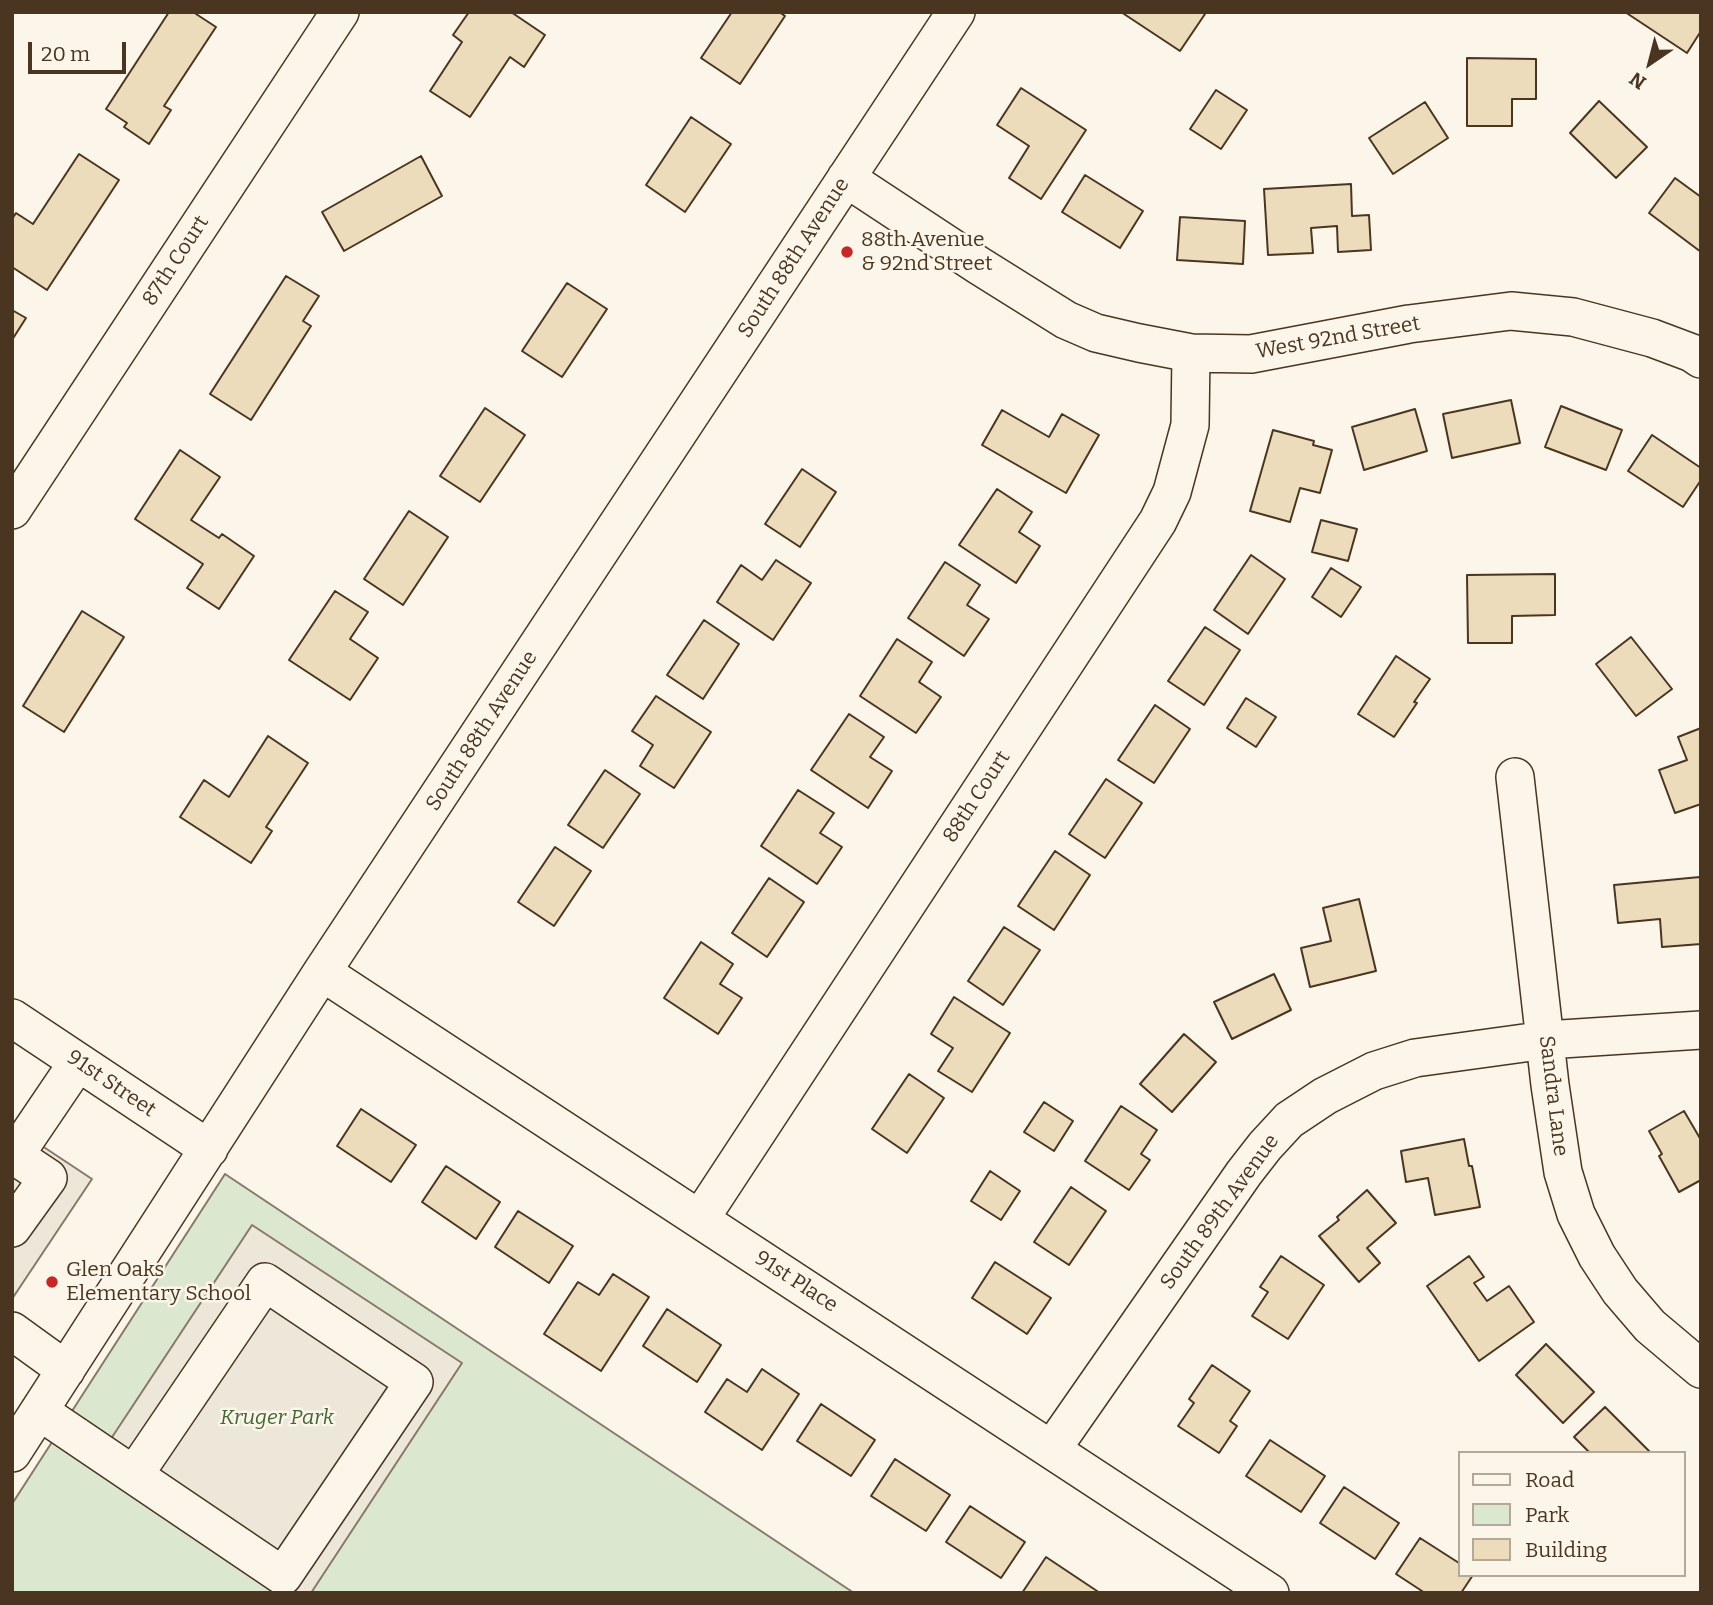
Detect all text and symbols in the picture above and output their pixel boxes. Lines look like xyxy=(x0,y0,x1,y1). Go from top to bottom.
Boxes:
scale bar xyxy=(32,28,130,72)
north arrow xyxy=(1615,28,1685,98)
text: 20 m xyxy=(41,41,90,67)
text: N xyxy=(1625,67,1650,94)
street label: South 88th Avenue xyxy=(733,173,855,343)
street label: 87th Court xyxy=(137,211,215,311)
place label: 88th Avenue & 92nd Street xyxy=(861,227,993,277)
marker: 88th Avenue & 92nd Street xyxy=(839,244,855,260)
street label: West 92nd Street xyxy=(1254,311,1422,365)
street label: South 88th Avenue xyxy=(421,646,543,816)
street label: 88th Court xyxy=(938,746,1016,848)
street label: Sandra Lane xyxy=(1533,1034,1573,1158)
street label: 91st Street xyxy=(62,1045,160,1123)
street label: South 89th Avenue xyxy=(1155,1130,1285,1294)
street label: 91st Place xyxy=(750,1246,842,1318)
place label: Glen Oaks Elementary School xyxy=(66,1257,251,1307)
marker: Glen Oaks Elementary School xyxy=(44,1274,60,1290)
park label: Kruger Park xyxy=(220,1405,334,1431)
legend xyxy=(1458,1451,1685,1577)
text: Road xyxy=(1525,1467,1574,1493)
text: Park xyxy=(1525,1502,1569,1528)
text: Building xyxy=(1525,1537,1607,1563)

